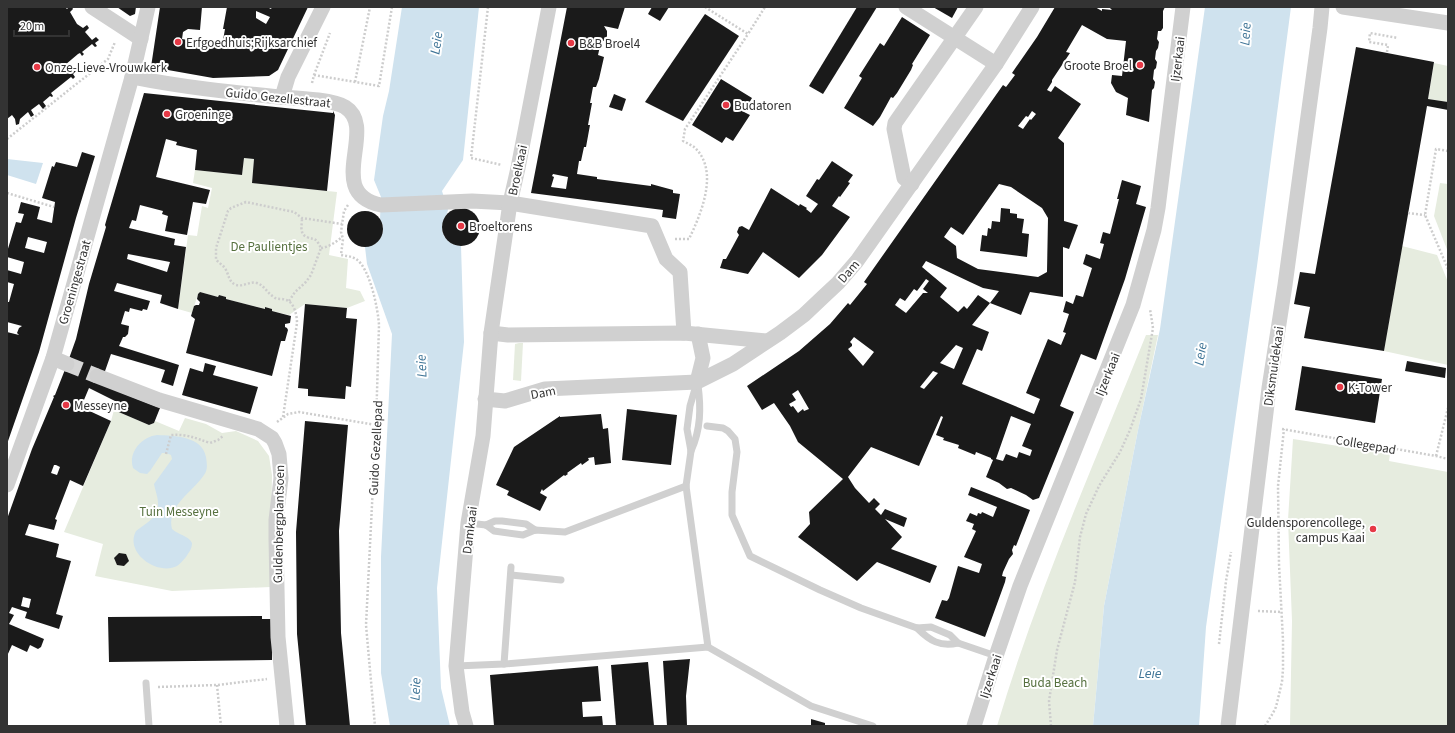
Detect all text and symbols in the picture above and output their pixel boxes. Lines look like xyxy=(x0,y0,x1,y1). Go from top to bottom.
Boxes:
scale bar xyxy=(14,12,69,38)
text: 20 m xyxy=(20,18,44,35)
water label: Leie xyxy=(1235,22,1257,46)
water label: Leie xyxy=(425,30,449,56)
place label: Erfgoedhuis;Rijksarchief xyxy=(186,34,318,52)
place label: B&B Broel4 xyxy=(579,35,641,53)
street label: Ijzerkaai xyxy=(1166,35,1190,83)
marker: Erfgoedhuis;Rijksarchief xyxy=(173,37,183,47)
marker: B&B Broel4 xyxy=(566,38,576,48)
place label: Groote Broel xyxy=(1064,57,1132,75)
place label: Onze-Lieve-Vrouwkerk xyxy=(45,59,168,77)
marker: Groote Broel xyxy=(1135,60,1145,70)
marker: Onze-Lieve-Vrouwkerk xyxy=(32,62,42,72)
street label: Guido Gezellestraat xyxy=(224,84,332,113)
place label: Budatoren xyxy=(734,97,792,115)
marker: Budatoren xyxy=(721,100,731,110)
place label: Groeninge xyxy=(175,106,231,124)
marker: Groeninge xyxy=(162,109,172,119)
street label: Broelkaai xyxy=(504,143,532,197)
place label: Broeltorens xyxy=(469,218,533,236)
marker: Broeltorens xyxy=(456,221,466,231)
street label: Groeningestraat xyxy=(54,237,96,327)
park label: De Paulientjes xyxy=(230,238,308,256)
street label: Dam xyxy=(834,256,864,287)
street label: Diksmuidekaai xyxy=(1259,325,1288,407)
water label: Leie xyxy=(1189,341,1213,367)
street label: Ijzerkaai xyxy=(1091,350,1125,399)
water label: Leie xyxy=(412,354,432,378)
place label: K-Tower xyxy=(1348,379,1392,397)
street label: Dam xyxy=(529,382,557,404)
marker: K-Tower xyxy=(1335,382,1345,392)
place label: Messeyne xyxy=(74,397,127,415)
marker: Messeyne xyxy=(61,400,71,410)
street label: Guido Gezellepad xyxy=(365,400,387,496)
street label: Collegepad xyxy=(1334,431,1397,459)
street label: Guldenbergplantsoen xyxy=(269,465,289,583)
park label: Tuin Messeyne xyxy=(139,503,219,521)
street label: Damkaai xyxy=(458,505,482,555)
place label: Guldensporencollege, campus Kaai xyxy=(1246,514,1365,547)
marker: Guldensporencollege, campus Kaai xyxy=(1368,524,1378,534)
street label: Ijzerkaai xyxy=(975,652,1007,701)
water label: Leie xyxy=(1138,664,1162,684)
park label: Buda Beach xyxy=(1023,674,1087,692)
water label: Leie xyxy=(406,677,426,701)

